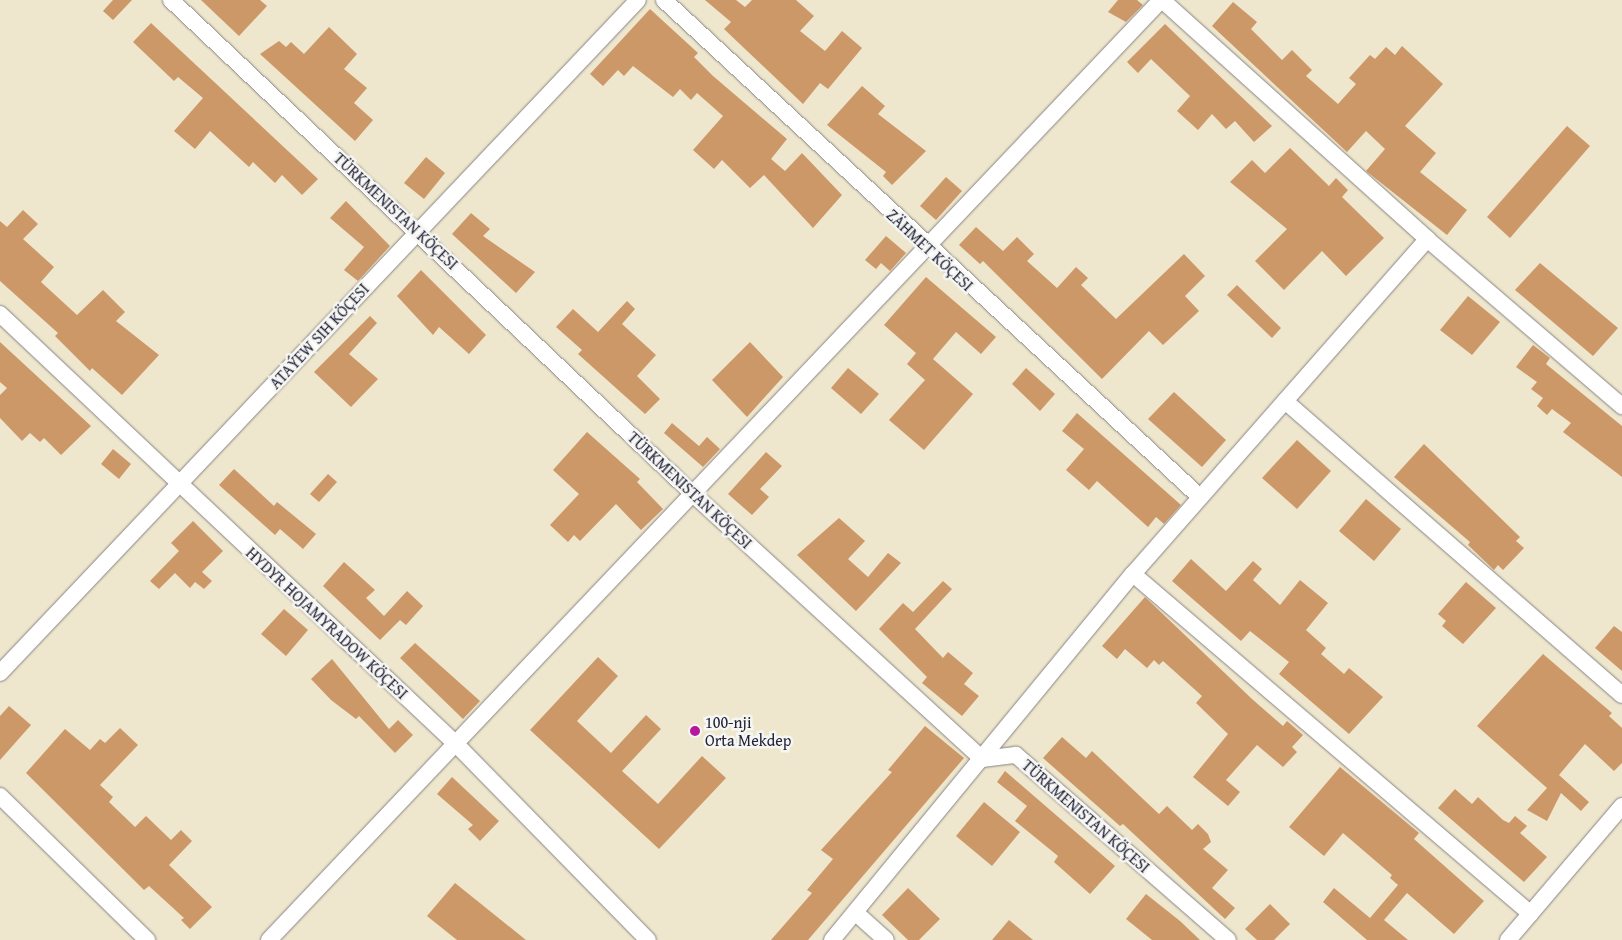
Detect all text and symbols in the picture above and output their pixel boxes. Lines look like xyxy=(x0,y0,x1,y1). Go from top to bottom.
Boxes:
street label: TÜRKMENISTAN KÖÇESI xyxy=(330,148,462,274)
street label: ZÄHMET KÖÇESI xyxy=(883,205,977,295)
street label: ATAÝEW SIH KÖÇESI xyxy=(265,279,373,393)
street label: TÜRKMENISTAN KÖÇESI xyxy=(624,427,756,553)
street label: HYDYR HOJAMYRADOW KÖÇESI xyxy=(242,543,412,703)
place label: 100-nji Orta Mekdep xyxy=(705,712,791,750)
marker: 100-nji Orta Mekdep xyxy=(689,725,701,737)
street label: TÜRKMENISTAN KÖÇESI xyxy=(1018,755,1154,877)

